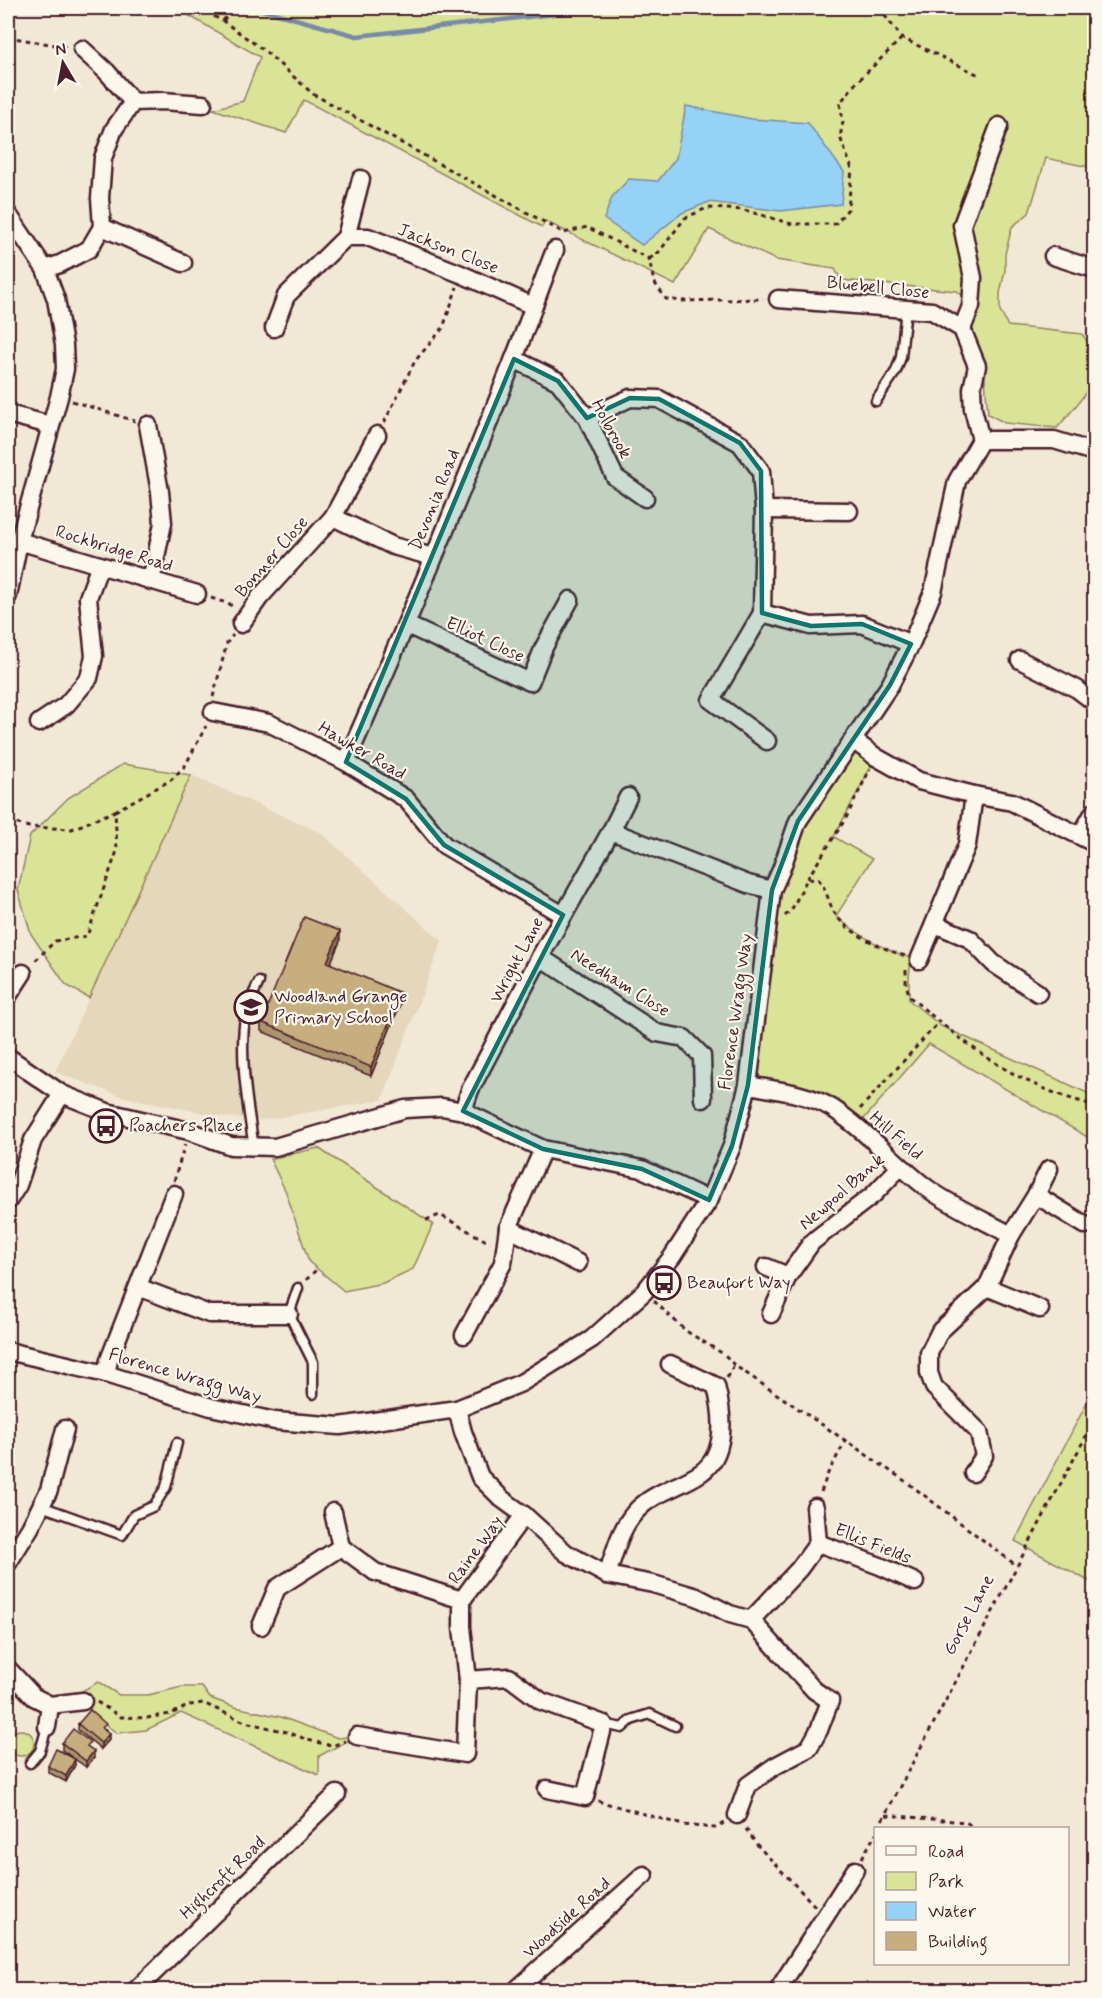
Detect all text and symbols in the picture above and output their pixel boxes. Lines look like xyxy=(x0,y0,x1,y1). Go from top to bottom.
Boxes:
north arrow xyxy=(33,33,93,93)
text: N xyxy=(54,38,68,61)
street label: Jackson Close xyxy=(394,218,502,280)
street label: Bluebell Close xyxy=(826,271,930,305)
street label: Holbrook xyxy=(585,395,637,463)
street label: Devonia Road xyxy=(404,446,466,554)
street label: Bonner Close xyxy=(230,511,314,603)
street label: Rockbridge Road xyxy=(52,520,176,578)
street label: Elliot Close xyxy=(442,611,528,669)
street label: Hawker Road xyxy=(314,716,410,786)
street label: Wright Lane xyxy=(484,913,551,1008)
street label: Florence Wragg Way xyxy=(713,932,761,1092)
street label: Needham Close xyxy=(566,943,674,1023)
place label: Woodland Grange Primary School xyxy=(274,985,407,1030)
school or university icon: Woodland Grange Primary School xyxy=(233,989,269,1025)
street label: Hill Field xyxy=(864,1106,928,1166)
bus stop icon: Poachers Place xyxy=(88,1108,124,1144)
place label: Poachers Place xyxy=(129,1114,243,1138)
street label: Newpool Bank xyxy=(794,1148,890,1236)
bus stop icon: Beaufort Way xyxy=(646,1265,682,1301)
place label: Beaufort Way xyxy=(687,1271,791,1297)
street label: Florence Wragg Way xyxy=(105,1343,264,1411)
street label: Raine Way xyxy=(443,1511,509,1589)
street label: Ellis Fields xyxy=(831,1518,915,1570)
street label: Gorse Lane xyxy=(938,1570,1000,1659)
legend xyxy=(874,1827,1069,1965)
street label: Highcroft Road xyxy=(175,1831,272,1926)
text: Road xyxy=(928,1840,964,1864)
text: Park xyxy=(928,1870,964,1894)
street label: Woodside Road xyxy=(518,1872,616,1964)
text: Water xyxy=(928,1900,977,1924)
text: Building xyxy=(928,1930,988,1956)

